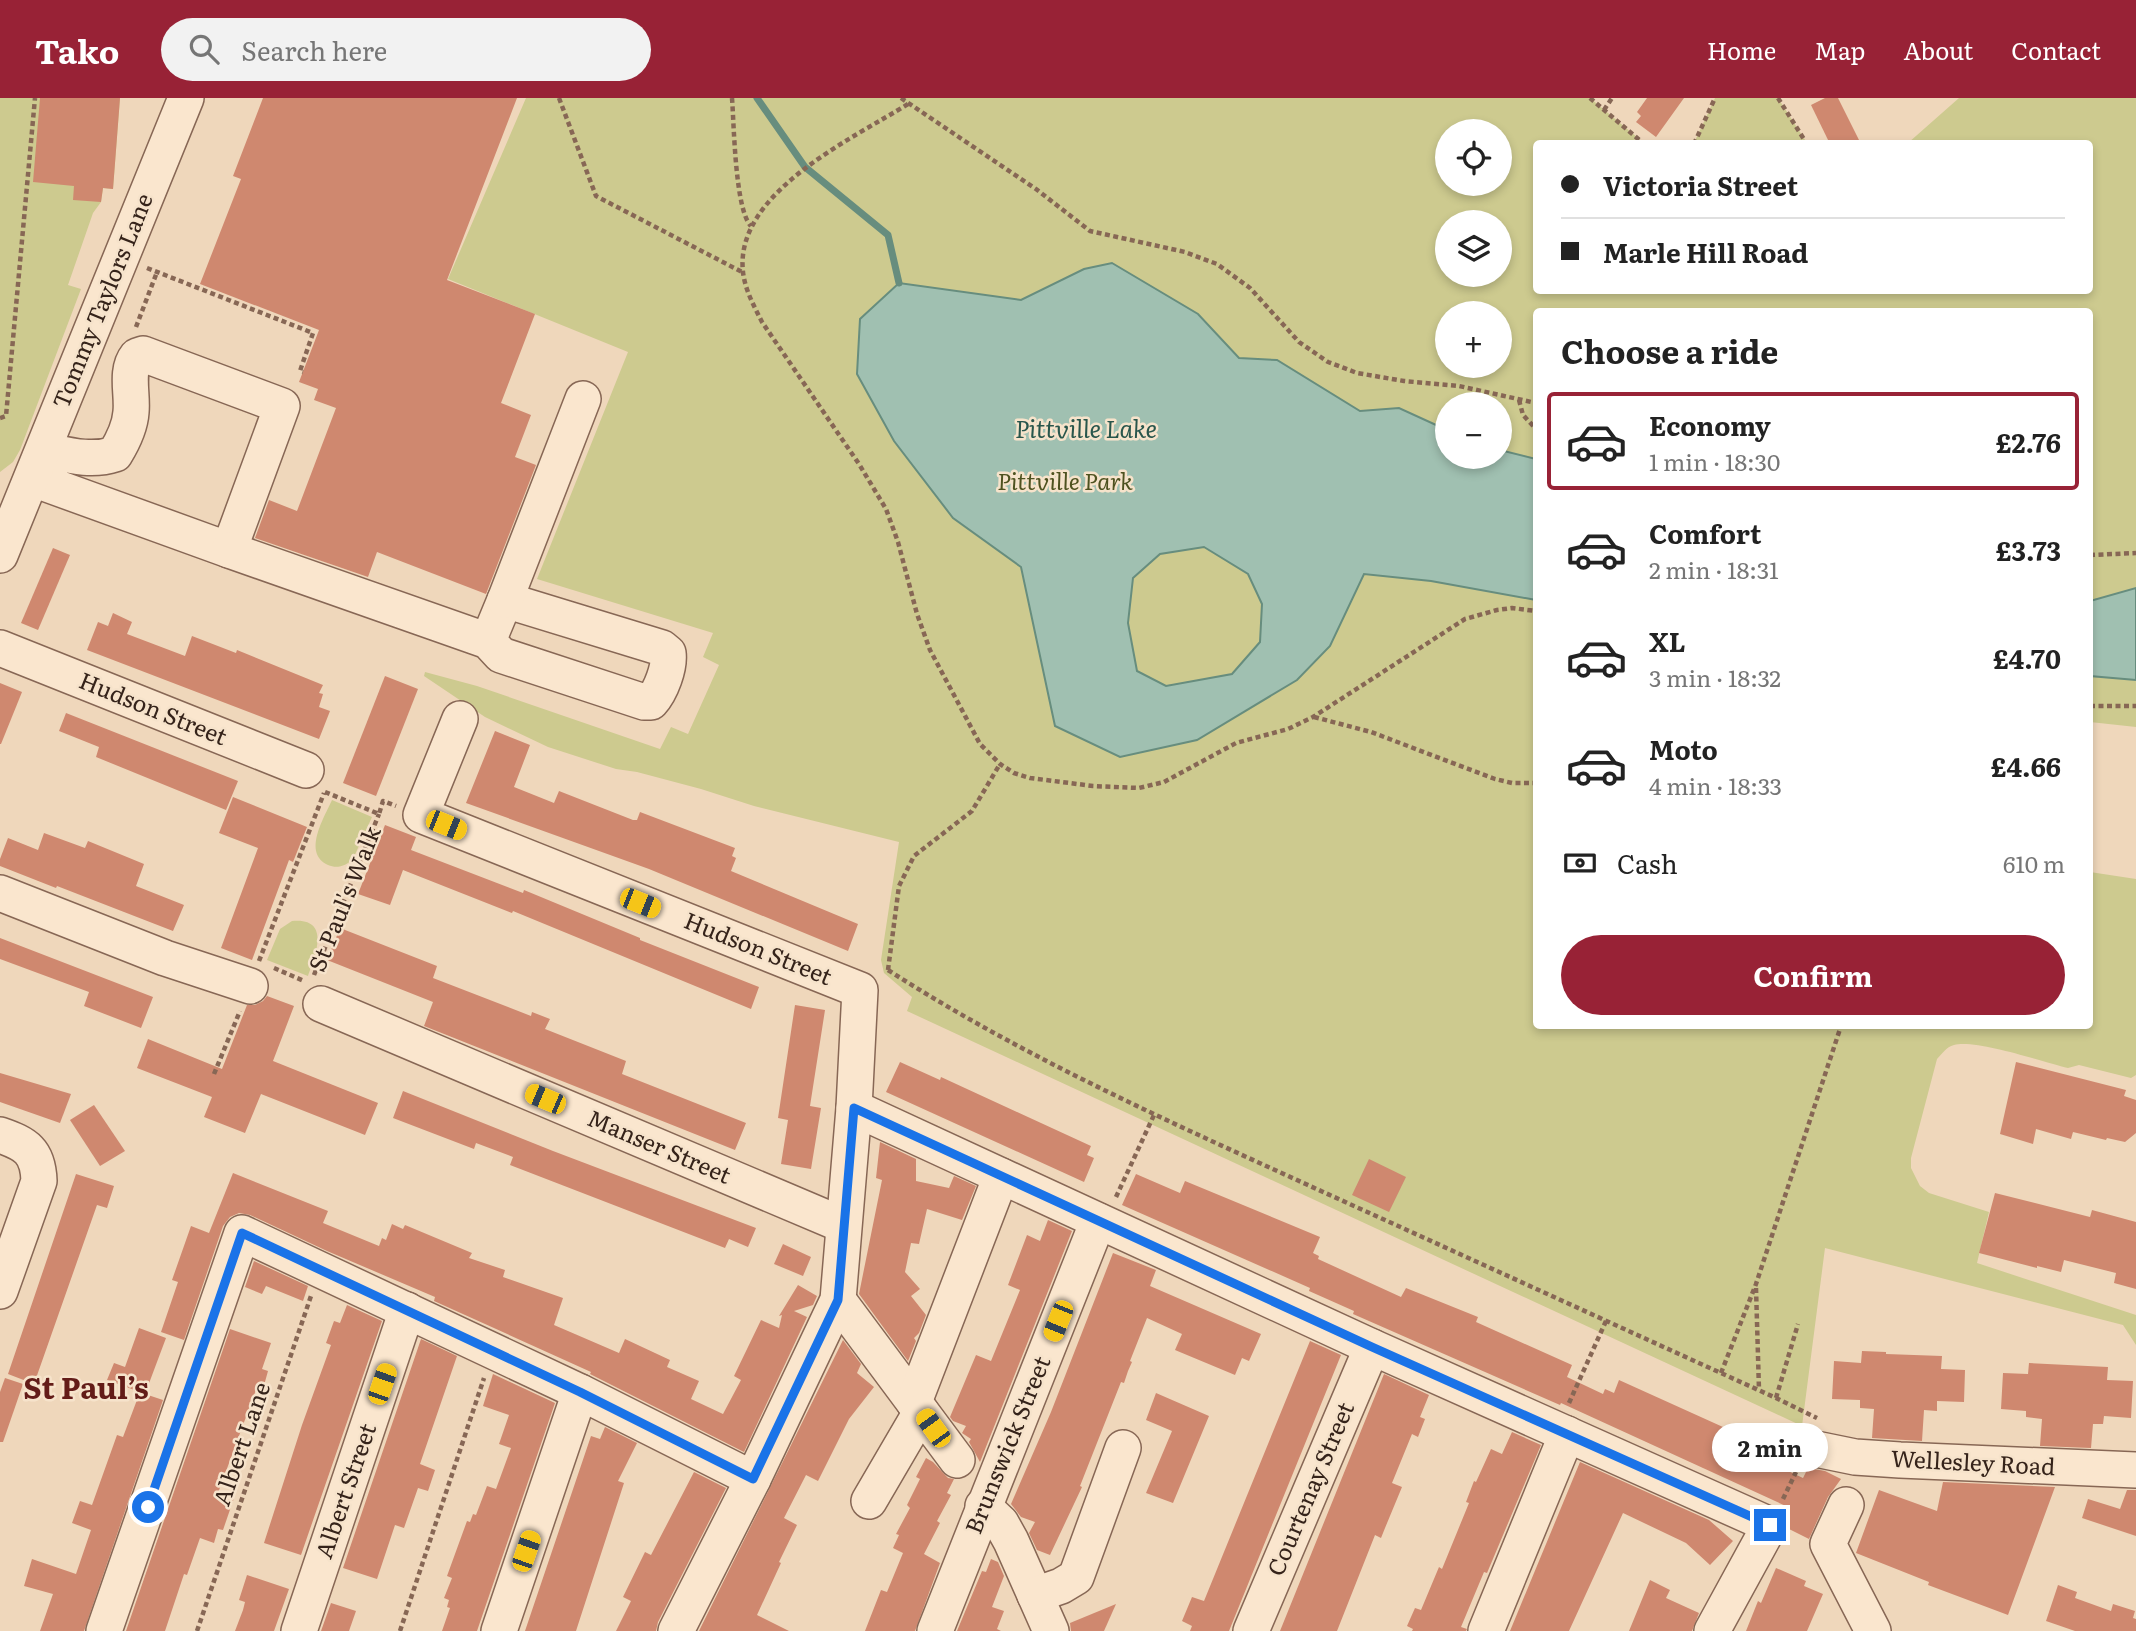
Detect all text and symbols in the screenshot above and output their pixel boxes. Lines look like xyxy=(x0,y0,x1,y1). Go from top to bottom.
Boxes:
search box xyxy=(161,18,651,81)
text: Tako xyxy=(35,25,119,74)
icon: search xyxy=(185,30,223,68)
text: Search here xyxy=(241,30,387,69)
text: Home xyxy=(1707,32,1776,67)
text: Map xyxy=(1814,32,1865,67)
text: About xyxy=(1903,32,1973,67)
text: Contact xyxy=(2011,32,2101,67)
map controls xyxy=(1435,119,1512,469)
button: locate xyxy=(1435,119,1512,196)
text: Victoria Street xyxy=(1603,165,1798,204)
street label: Tommy Taylors Lane xyxy=(42,188,160,413)
button: layers xyxy=(1435,210,1512,287)
text: Marle Hill Road xyxy=(1603,232,1808,271)
button: + xyxy=(1435,301,1512,378)
text: Choose a ride xyxy=(1561,326,1778,374)
button: − xyxy=(1435,392,1512,469)
text: Economy xyxy=(1649,405,1771,444)
water label: Pittville Lake xyxy=(1015,410,1157,445)
icon: car xyxy=(1565,410,1628,473)
text: £2.76 xyxy=(1996,422,2061,461)
text: 1 min · 18:30 xyxy=(1649,444,1780,478)
park label: Pittville Park xyxy=(997,463,1133,497)
text: Comfort xyxy=(1649,513,1761,552)
icon: car xyxy=(1565,518,1628,581)
text: £3.73 xyxy=(1996,530,2061,569)
text: 2 min · 18:31 xyxy=(1649,552,1779,586)
text: XL xyxy=(1649,621,1686,660)
icon: car xyxy=(1565,626,1628,689)
text: £4.70 xyxy=(1993,638,2061,677)
text: 3 min · 18:32 xyxy=(1649,660,1781,694)
street label: Hudson Street xyxy=(75,662,233,753)
text: Moto xyxy=(1649,729,1718,768)
icon: car xyxy=(1565,734,1628,797)
text: £4.66 xyxy=(1991,746,2061,785)
text: 4 min · 18:33 xyxy=(1649,768,1782,802)
car xyxy=(423,807,470,843)
street label: St Paul's Walk xyxy=(299,820,388,976)
text: Cash xyxy=(1617,843,1678,882)
icon: cash xyxy=(1561,844,1599,882)
text: 610 m xyxy=(2003,846,2065,880)
car xyxy=(617,885,664,921)
street label: Hudson Street xyxy=(680,902,838,993)
button: Confirm xyxy=(1561,935,2065,1015)
car xyxy=(522,1081,569,1117)
street label: Manser Street xyxy=(583,1100,738,1191)
car xyxy=(1041,1298,1076,1344)
street label: Brunswick Street xyxy=(955,1350,1058,1538)
car xyxy=(366,1361,399,1407)
district label: St Paul’s xyxy=(23,1364,149,1408)
street label: Albert Lane xyxy=(203,1377,277,1510)
street label: Courtenay Street xyxy=(1257,1395,1361,1580)
car xyxy=(913,1405,954,1451)
street label: Albert Street xyxy=(305,1418,383,1562)
callout: 2 min xyxy=(1712,1424,1828,1472)
text: 2 min xyxy=(1738,1430,1802,1464)
street label: Wellesley Road xyxy=(1890,1440,2056,1482)
route start xyxy=(132,1491,164,1523)
route end xyxy=(1754,1509,1786,1541)
car xyxy=(510,1528,543,1574)

